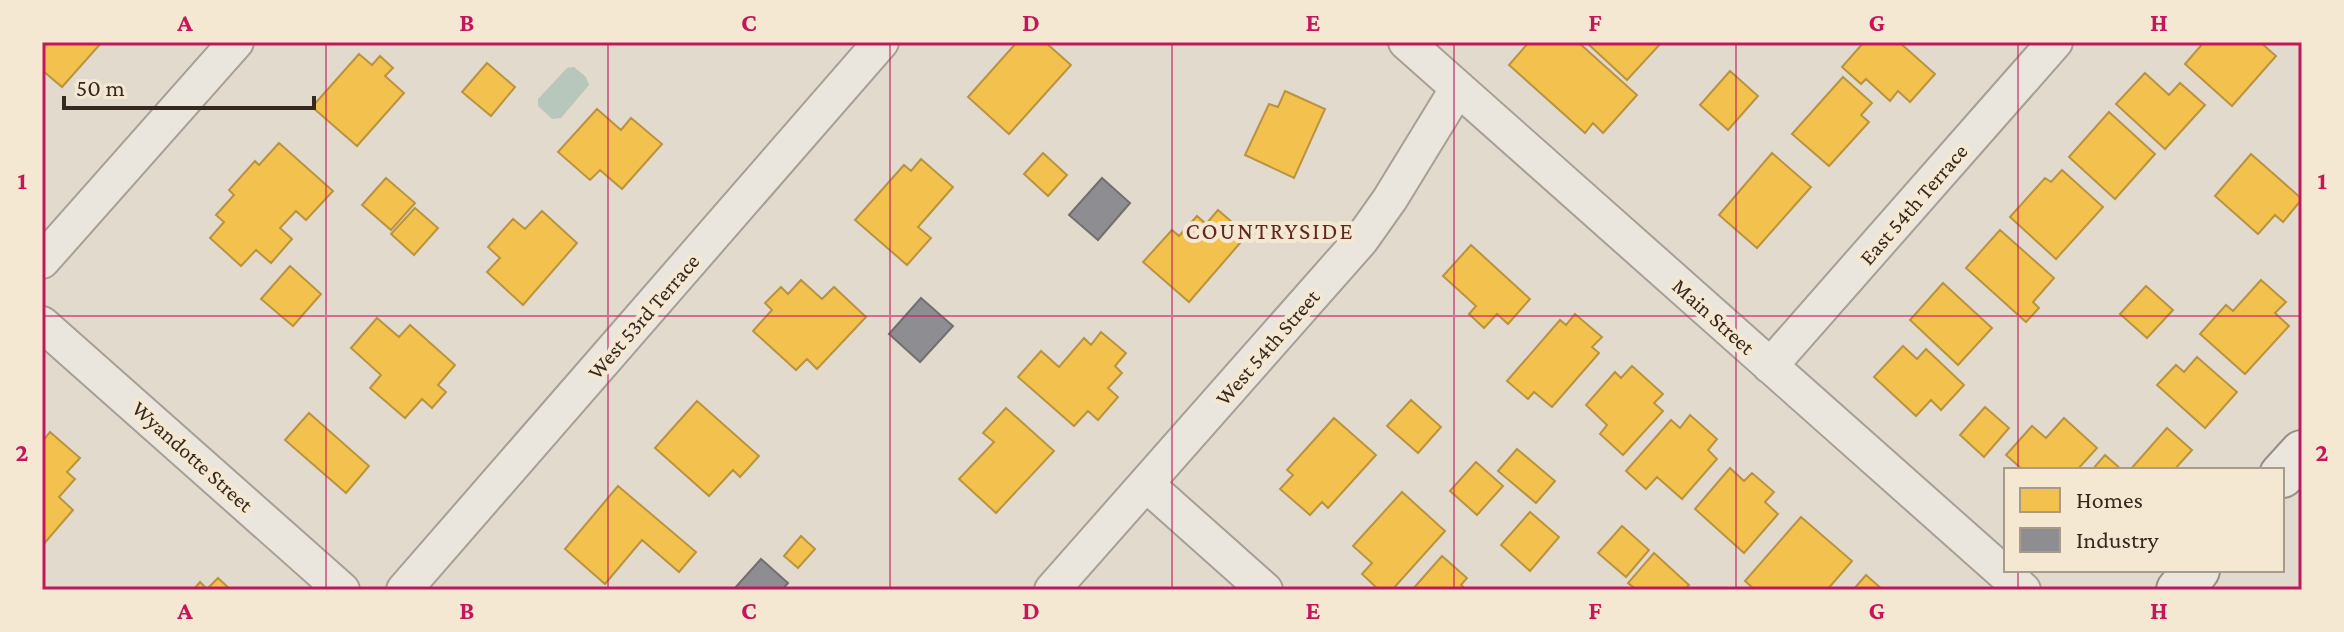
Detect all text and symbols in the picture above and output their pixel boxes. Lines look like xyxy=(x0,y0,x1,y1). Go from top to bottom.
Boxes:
text: A xyxy=(176,8,193,37)
text: B xyxy=(459,8,475,37)
text: C xyxy=(741,8,757,37)
text: D xyxy=(1022,8,1040,37)
text: E xyxy=(1306,8,1321,37)
text: F xyxy=(1588,8,1602,37)
text: G xyxy=(1869,8,1885,37)
text: H xyxy=(2150,8,2168,37)
scale bar xyxy=(64,60,314,110)
text: 50 m xyxy=(76,74,125,101)
street label: East 54th Terrace xyxy=(1854,139,1973,270)
text: 1 xyxy=(17,166,27,195)
text: 1 xyxy=(2317,166,2327,195)
district label: COUNTRYSIDE xyxy=(1185,217,1355,244)
street label: West 53rd Terrace xyxy=(582,249,704,384)
street label: Main Street xyxy=(1668,273,1760,360)
street label: West 54th Street xyxy=(1210,284,1325,410)
street label: Wyandotte Street xyxy=(127,396,259,518)
text: 2 xyxy=(15,438,29,467)
text: 2 xyxy=(2315,438,2329,467)
legend xyxy=(2004,468,2284,572)
text: Homes xyxy=(2076,486,2143,513)
text: Industry xyxy=(2076,526,2159,553)
text: A xyxy=(176,596,193,625)
text: B xyxy=(459,596,475,625)
text: C xyxy=(741,596,757,625)
text: D xyxy=(1022,596,1040,625)
text: E xyxy=(1306,596,1321,625)
text: F xyxy=(1588,596,1602,625)
text: G xyxy=(1869,596,1885,625)
text: H xyxy=(2150,596,2168,625)

